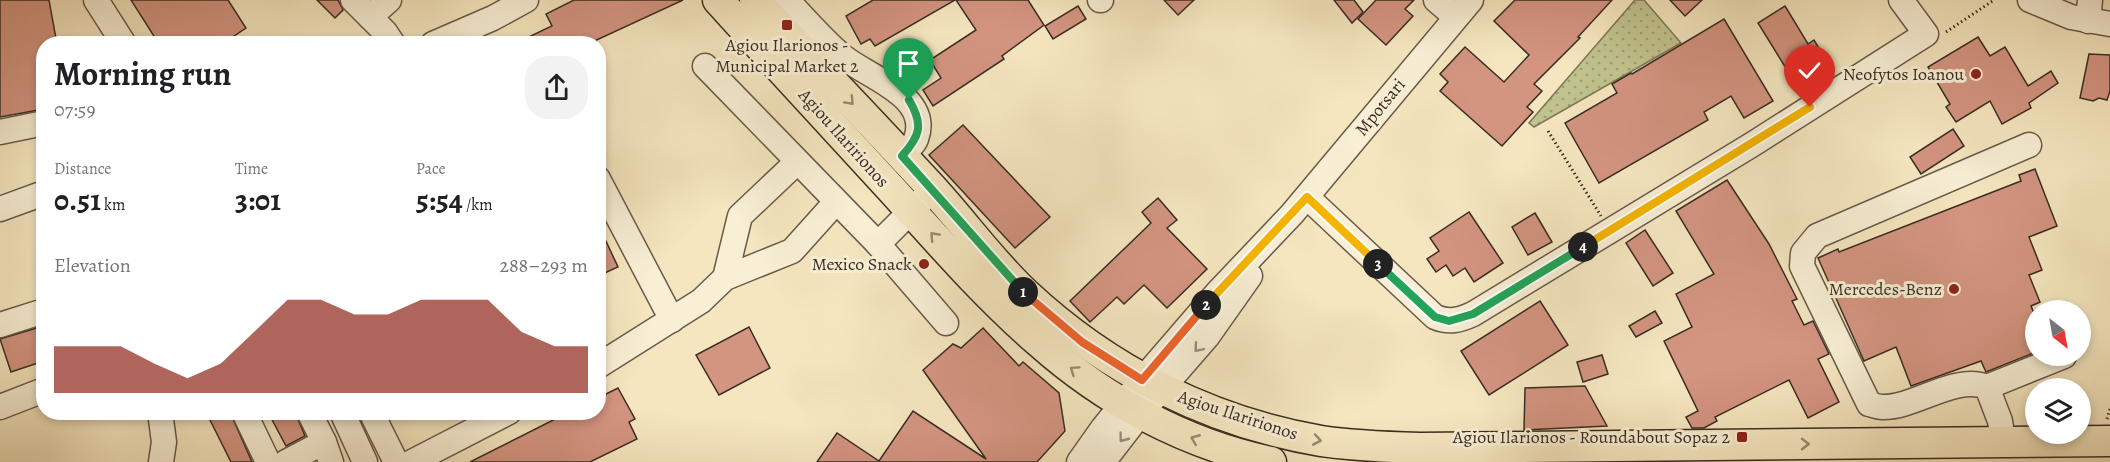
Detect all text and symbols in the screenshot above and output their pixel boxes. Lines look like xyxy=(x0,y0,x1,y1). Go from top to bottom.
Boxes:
marker: Agiou Ilarionos - Municipal Market 2 xyxy=(780,18,794,32)
place label: Agiou Ilarionos - Municipal Market 2 xyxy=(715,33,859,78)
pin xyxy=(883,38,934,100)
pin xyxy=(1784,45,1835,107)
icon: arrive xyxy=(892,47,925,80)
text: Morning run xyxy=(54,51,231,96)
icon: check xyxy=(1793,54,1826,87)
button: share xyxy=(525,56,588,119)
place label: Neofytos Ioanou xyxy=(1843,62,1964,86)
marker: Neofytos Ioanou xyxy=(1969,67,1983,81)
street label: Mpotsari xyxy=(1350,73,1410,141)
street label: Agiou Ilaririonos xyxy=(793,83,895,193)
one-way arrow xyxy=(843,95,854,105)
text: 07:59 xyxy=(54,96,96,123)
text: Distance xyxy=(54,158,111,180)
text: Time xyxy=(235,158,268,180)
text: Pace xyxy=(416,158,446,180)
text: 0.51 xyxy=(54,180,101,220)
text: 3:01 xyxy=(235,180,281,220)
text: 5:54 xyxy=(416,180,463,220)
text: km xyxy=(101,194,125,216)
text: /km xyxy=(463,194,493,216)
one-way arrow xyxy=(930,232,941,242)
pin: 4 xyxy=(1568,232,1598,262)
text: 4 xyxy=(1579,236,1587,258)
pin: 3 xyxy=(1363,249,1393,279)
text: Elevation xyxy=(54,252,131,279)
text: 288–293 m xyxy=(499,252,588,279)
place label: Mexico Snack xyxy=(812,252,912,276)
text: 3 xyxy=(1375,253,1381,275)
marker: Mexico Snack xyxy=(917,257,931,271)
pin: 1 xyxy=(1008,277,1038,307)
place label: Mercedes-Benz xyxy=(1829,277,1942,301)
text: 1 xyxy=(1020,281,1026,303)
marker: Mercedes-Benz xyxy=(1947,282,1961,296)
pin: 2 xyxy=(1191,290,1221,320)
text: 2 xyxy=(1202,294,1210,316)
north arrow xyxy=(2025,300,2091,366)
map controls xyxy=(2025,300,2091,444)
one-way arrow xyxy=(1194,341,1205,352)
one-way arrow xyxy=(1070,366,1081,377)
button: layers xyxy=(2025,378,2091,444)
street label: Agiou Ilaririonos xyxy=(1174,384,1301,446)
place label: Agiou Ilarionos - Roundabout Sopaz 2 xyxy=(1452,425,1730,449)
marker: Agiou Ilarionos - Roundabout Sopaz 2 xyxy=(1735,430,1749,444)
one-way arrow xyxy=(1119,431,1130,442)
one-way arrow xyxy=(1312,433,1321,445)
one-way arrow xyxy=(1190,434,1201,446)
one-way arrow xyxy=(1801,438,1810,450)

